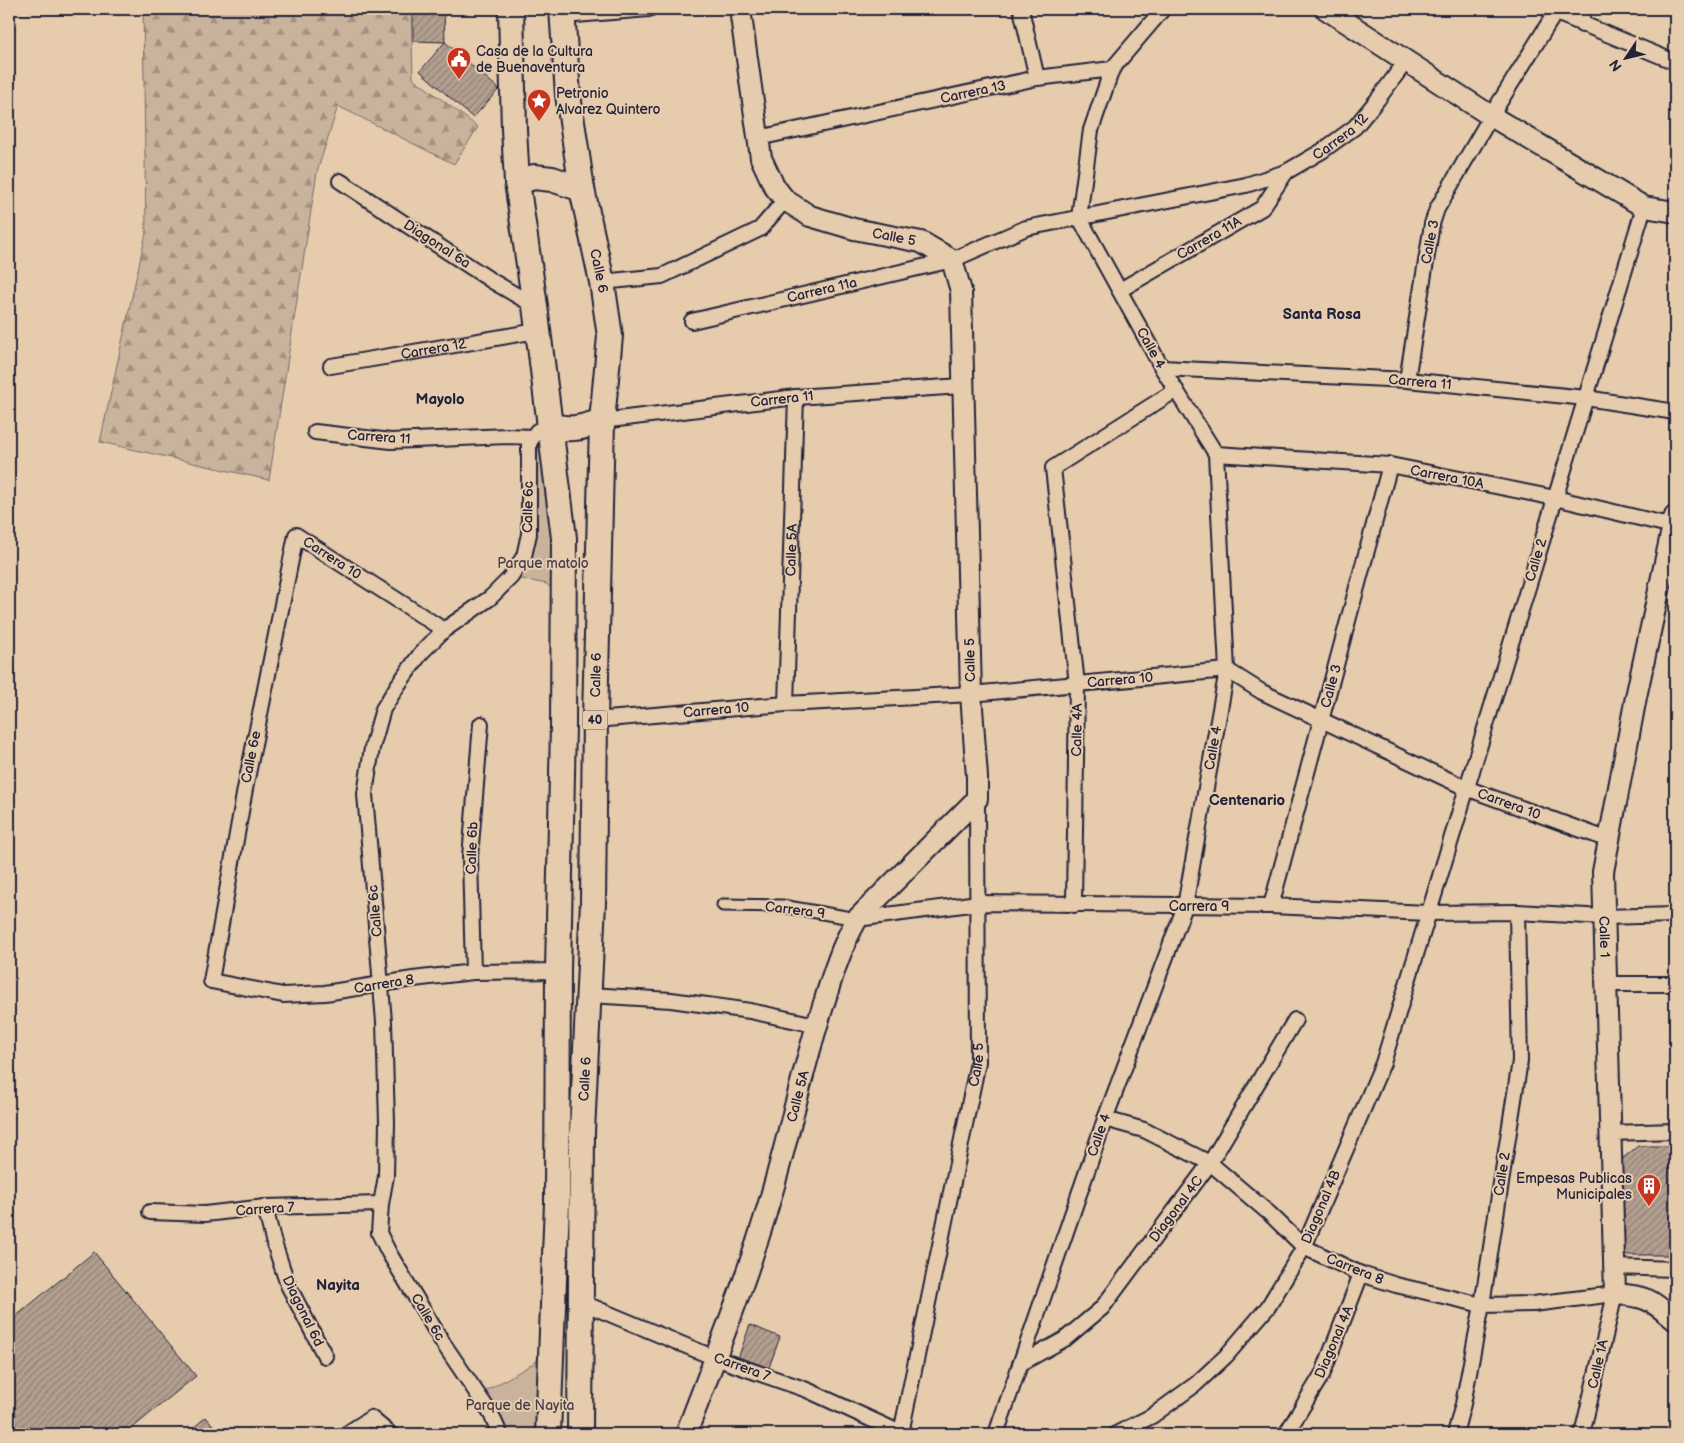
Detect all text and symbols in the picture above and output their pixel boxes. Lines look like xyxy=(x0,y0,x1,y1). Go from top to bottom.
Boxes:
north arrow xyxy=(1602,32,1652,82)
place label: Casa de la Cultura de Buenaventura xyxy=(476,43,593,76)
public building icon: Casa de la Cultura de Buenaventura xyxy=(446,46,472,80)
text: N xyxy=(1606,56,1626,74)
street label: Carrera 13 xyxy=(939,77,1007,107)
place label: Petronio Alvarez Quintero xyxy=(556,85,661,118)
place icon: Petronio Alvarez Quintero xyxy=(526,88,552,122)
street label: Carrera 12 xyxy=(1309,109,1372,163)
street label: Carrera 11A xyxy=(1174,212,1245,263)
street label: Diagonal 6a xyxy=(400,216,474,272)
street label: Calle 3 xyxy=(1417,218,1443,266)
street label: Calle 5 xyxy=(871,224,917,250)
street label: Calle 6 xyxy=(587,247,612,295)
street label: Carrera 11a xyxy=(785,274,859,306)
district label: Santa Rosa xyxy=(1283,305,1361,324)
street label: Calle 4 xyxy=(1133,324,1169,372)
street label: Carrera 12 xyxy=(399,335,468,363)
street label: Carrera 11 xyxy=(1388,371,1452,393)
street label: Carrera 11 xyxy=(750,387,814,411)
district label: Mayolo xyxy=(415,390,465,409)
street label: Carrera 11 xyxy=(347,426,411,448)
street label: Carrera 10A xyxy=(1409,462,1486,493)
street label: Calle 6c xyxy=(519,481,537,533)
street label: Calle 5A xyxy=(782,523,800,577)
street label: Carrera 10 xyxy=(300,533,364,583)
street label: Calle 2 xyxy=(1521,536,1551,584)
park label: Parque matolo xyxy=(497,555,589,572)
street label: Calle 5 xyxy=(961,638,979,682)
street label: Calle 6 xyxy=(587,652,605,697)
street label: Calle 3 xyxy=(1317,662,1345,710)
street label: Carrera 10 xyxy=(1086,669,1154,691)
street label: Carrera 10 xyxy=(682,699,750,721)
street label: Calle 4A xyxy=(1068,703,1086,757)
road number: 40 xyxy=(582,710,608,730)
street label: Calle 4 xyxy=(1201,724,1225,771)
street label: Calle 6e xyxy=(238,729,264,785)
street label: Carrera 10 xyxy=(1475,785,1543,823)
district label: Centenario xyxy=(1209,791,1286,810)
street label: Calle 6b xyxy=(463,821,481,875)
street label: Calle 6c xyxy=(364,884,386,938)
street label: Carrera 9 xyxy=(764,898,826,922)
street label: Carrera 9 xyxy=(1169,898,1229,915)
street label: Calle 1 xyxy=(1596,916,1614,958)
street label: Carrera 8 xyxy=(353,971,415,997)
street label: Calle 5 xyxy=(965,1043,987,1088)
street label: Calle 6 xyxy=(575,1056,595,1102)
street label: Calle 5A xyxy=(783,1068,812,1124)
street label: Calle 4 xyxy=(1084,1111,1114,1159)
street label: Calle 2 xyxy=(1490,1150,1514,1197)
street label: Diagonal 4B xyxy=(1298,1167,1344,1246)
place label: Empesas Publicas Municipales xyxy=(1516,1170,1632,1203)
street label: Diagonal 4C xyxy=(1146,1172,1206,1246)
building icon: Empesas Publicas Municipales xyxy=(1636,1173,1662,1207)
street label: Carrera 7 xyxy=(235,1198,295,1220)
street label: Carrera 8 xyxy=(1324,1250,1386,1288)
street label: Diagonal 6d xyxy=(279,1273,327,1349)
district label: Nayita xyxy=(316,1276,360,1295)
street label: Calle 6c xyxy=(407,1290,449,1344)
street label: Diagonal 4A xyxy=(1311,1303,1357,1381)
street label: Calle 1A xyxy=(1584,1337,1612,1390)
street label: Carrera 7 xyxy=(711,1349,773,1385)
park label: Parque de Nayita xyxy=(466,1397,575,1414)

